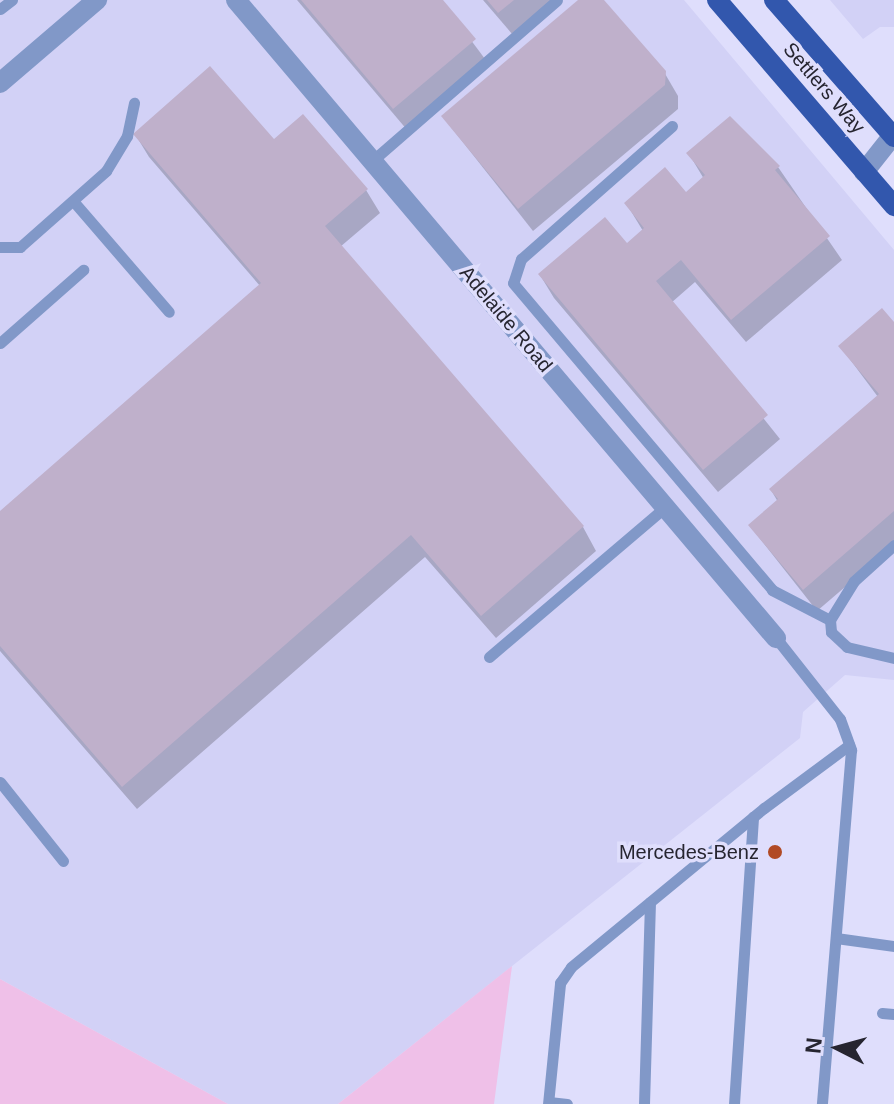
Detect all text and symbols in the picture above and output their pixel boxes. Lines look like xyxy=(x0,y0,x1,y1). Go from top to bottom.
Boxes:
street label: Settlers Way xyxy=(778,38,870,138)
street label: Adelaide Road xyxy=(455,261,557,377)
place label: Mercedes-Benz xyxy=(619,840,759,864)
marker: Mercedes-Benz xyxy=(766,843,784,861)
north arrow xyxy=(798,1008,878,1088)
text: N xyxy=(800,1036,827,1055)

